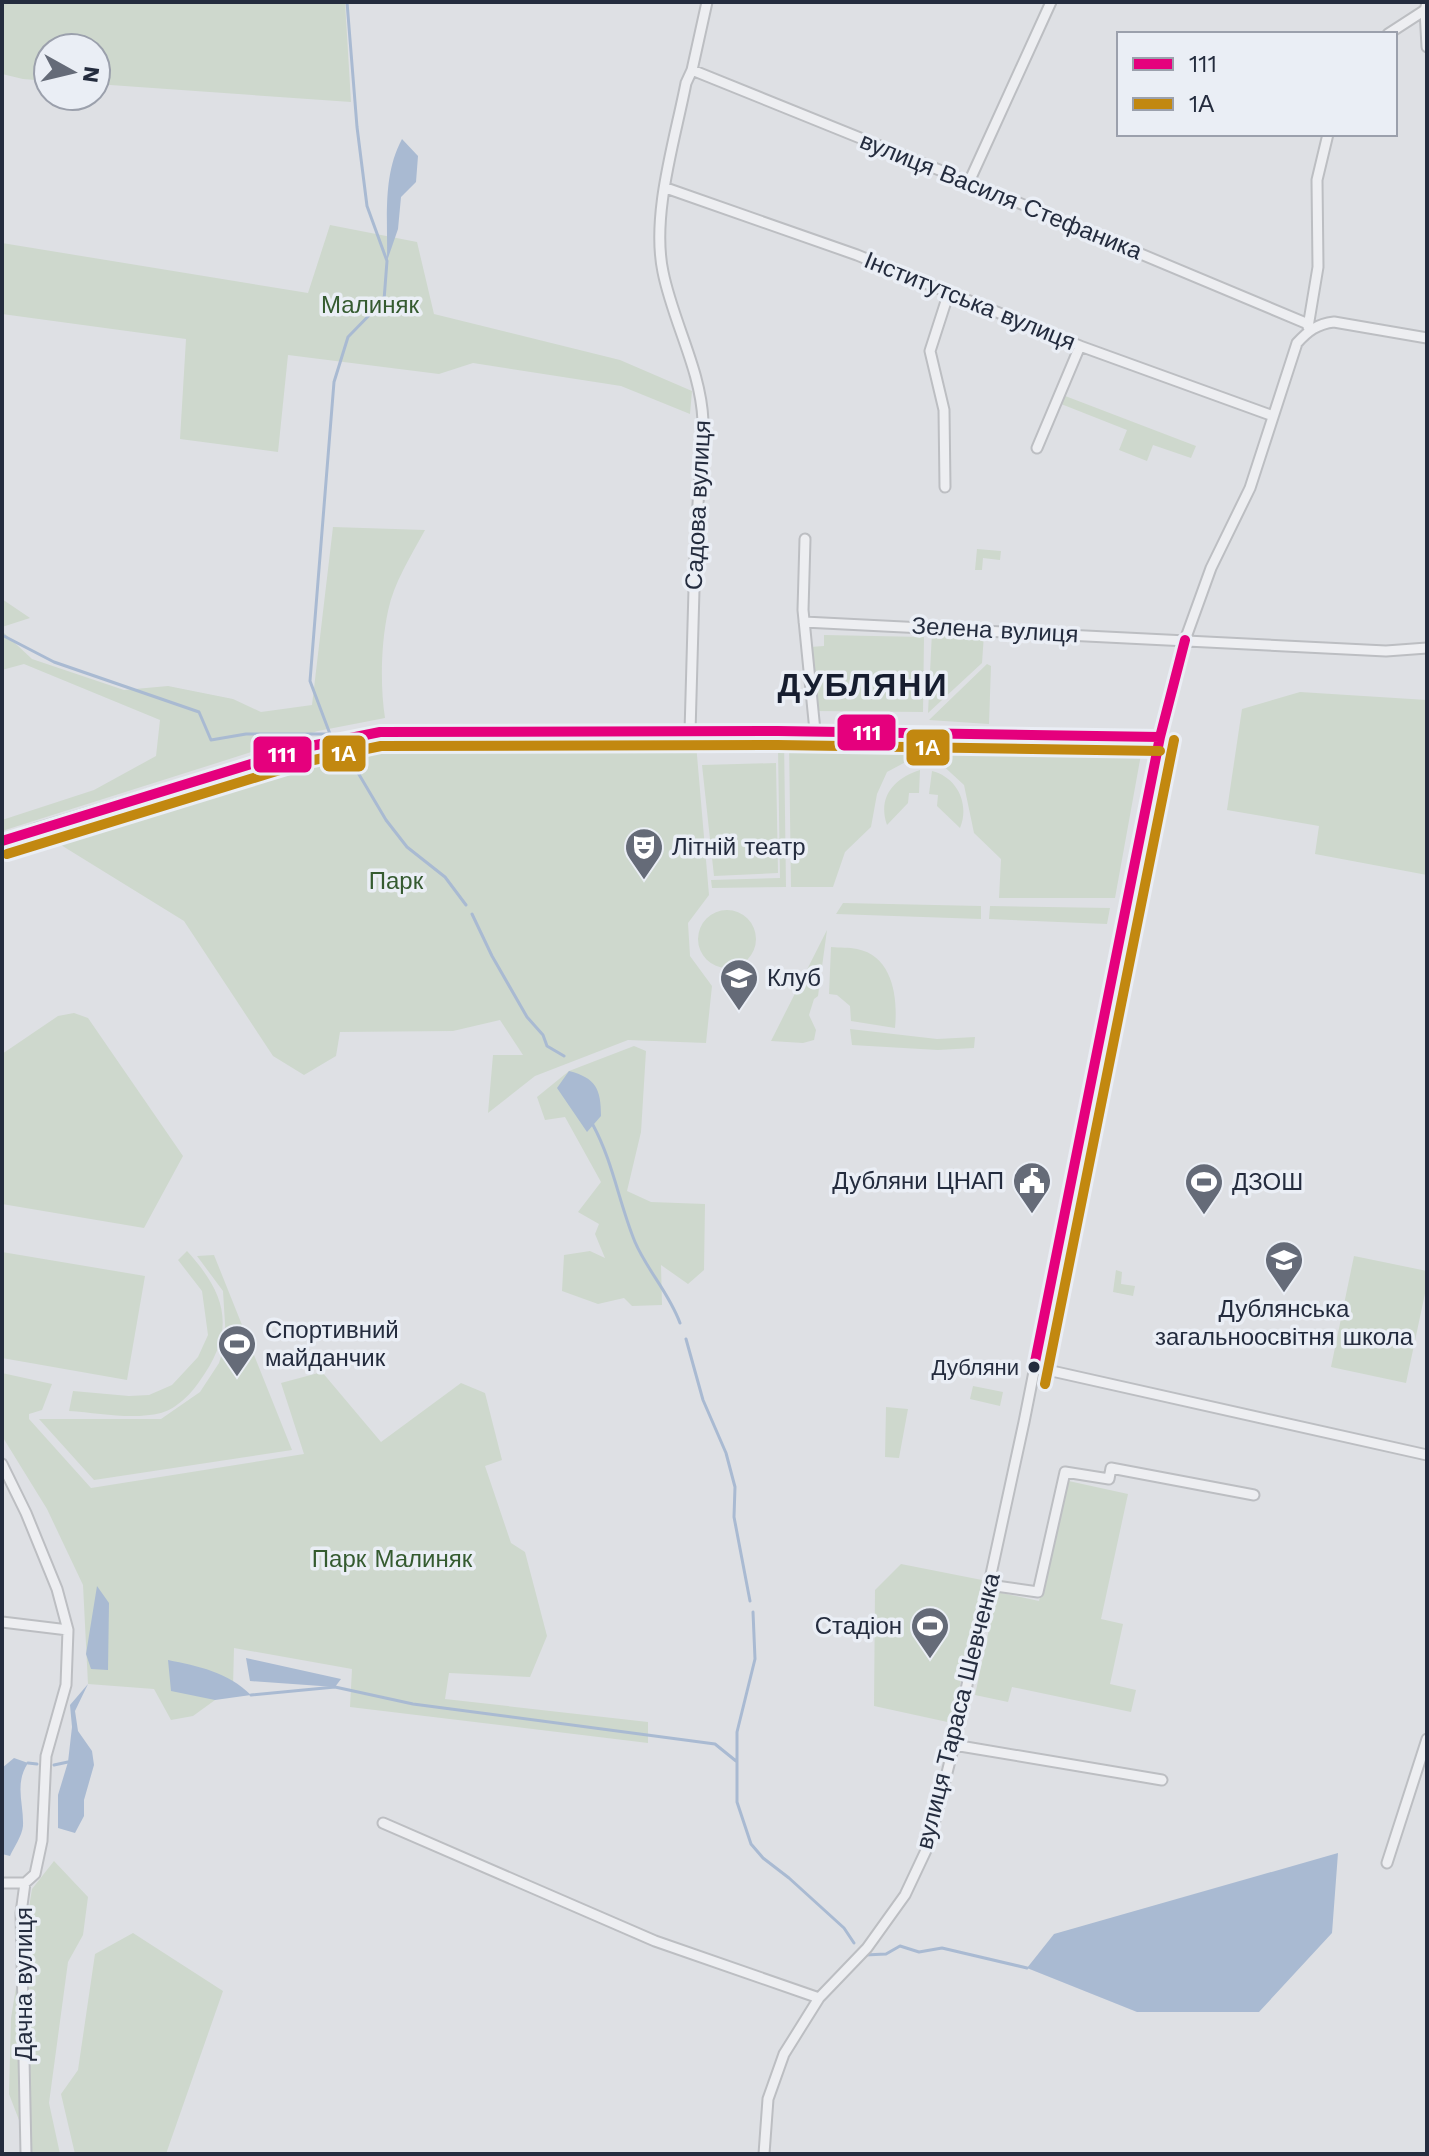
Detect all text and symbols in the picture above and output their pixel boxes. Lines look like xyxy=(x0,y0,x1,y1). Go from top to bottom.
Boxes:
north arrow xyxy=(32,32,112,112)
legend xyxy=(1117,32,1397,136)
text: 111 xyxy=(1189,50,1217,78)
text: N xyxy=(78,65,105,85)
text: 1А xyxy=(1189,90,1214,118)
street label: вулиця Василя Стефаника xyxy=(856,127,1147,266)
street label: Інститутська вулиця xyxy=(860,246,1080,356)
park label: Малиняк xyxy=(321,291,419,319)
street label: Садова вулиця xyxy=(680,419,716,591)
street label: Зелена вулиця xyxy=(911,612,1079,648)
district label: ДУБЛЯНИ xyxy=(778,666,948,704)
line badge: 111 xyxy=(836,713,897,752)
text: 111 xyxy=(853,720,881,745)
line badge: 1А xyxy=(905,728,951,767)
line badge: 1А xyxy=(321,734,367,773)
line badge: 111 xyxy=(252,735,313,774)
text: 1А xyxy=(915,735,941,760)
text: 1А xyxy=(331,741,357,766)
text: 111 xyxy=(268,742,296,767)
theatre icon: Літній театр xyxy=(623,826,665,881)
place label: Літній театр xyxy=(672,833,805,861)
park label: Парк xyxy=(369,867,424,895)
school or university icon: Клуб xyxy=(718,957,760,1012)
place label: Клуб xyxy=(767,964,821,992)
public building icon: Дубляни ЦНАП xyxy=(1011,1160,1053,1215)
sports icon: ДЗОШ xyxy=(1183,1161,1225,1216)
place label: Дубляни ЦНАП xyxy=(832,1167,1004,1195)
place label: ДЗОШ xyxy=(1232,1168,1303,1196)
school or university icon: Дублянська загальноосвітня школа xyxy=(1263,1239,1305,1294)
place label: Дублянська загальноосвітня школа xyxy=(1155,1295,1414,1351)
place label: Спортивний майданчик xyxy=(265,1316,399,1372)
sports icon: Спортивний майданчик xyxy=(216,1323,258,1378)
place label: Дубляни xyxy=(932,1355,1019,1380)
marker: Дубляни xyxy=(1026,1359,1042,1375)
park label: Парк Малиняк xyxy=(312,1545,473,1573)
street label: вулиця Тараса Шевченка xyxy=(910,1569,1006,1852)
sports icon: Стадіон xyxy=(909,1605,951,1660)
place label: Стадіон xyxy=(815,1612,902,1640)
street label: Дачна вулиця xyxy=(10,1907,38,2061)

